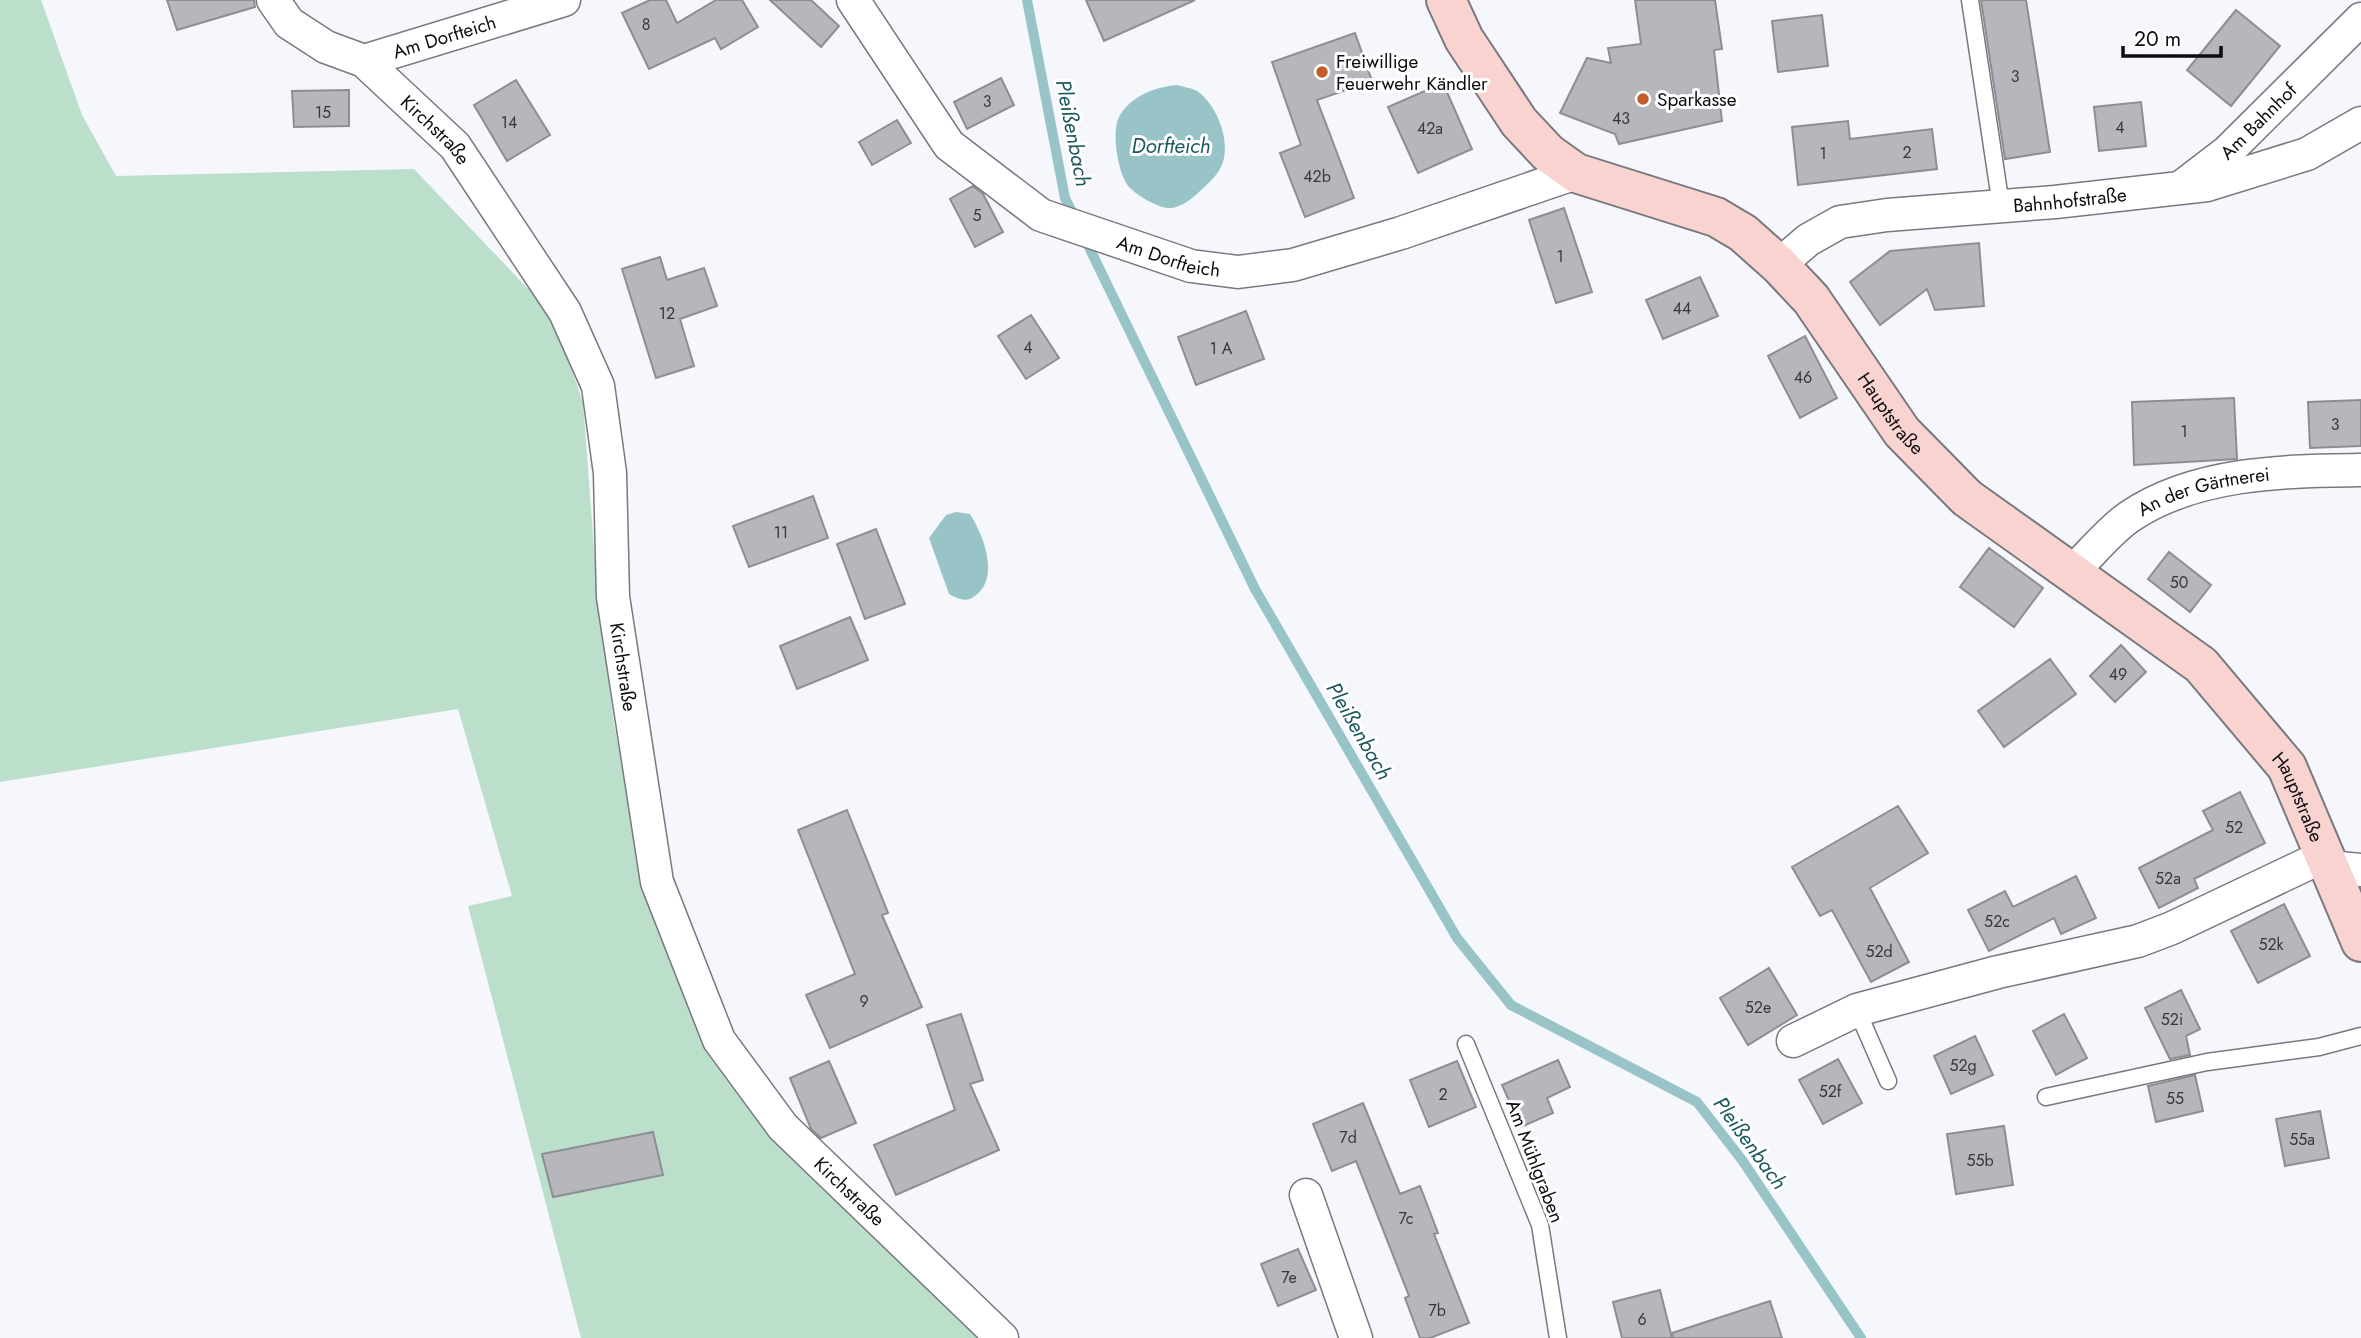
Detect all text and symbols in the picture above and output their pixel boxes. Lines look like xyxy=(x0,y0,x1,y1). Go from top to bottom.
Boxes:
street label: Am Dorfteich xyxy=(389,8,499,65)
house number: 8 xyxy=(642,13,650,36)
scale bar xyxy=(2123,14,2221,58)
text: 20 m xyxy=(2134,24,2181,54)
place label: Freiwillige Feuerwehr Kändler xyxy=(1336,48,1488,97)
marker: Freiwillige Feuerwehr Kändler xyxy=(1314,64,1330,80)
house number: 3 xyxy=(2011,65,2020,88)
street label: Am Bahnhof xyxy=(2214,76,2303,165)
water label: Pleißenbach xyxy=(1048,77,1098,189)
place label: Sparkasse xyxy=(1657,86,1737,113)
street label: Kirchstraße xyxy=(395,88,477,170)
house number: 3 xyxy=(983,90,992,113)
marker: Sparkasse xyxy=(1635,91,1651,107)
house number: 15 xyxy=(315,101,331,124)
house number: 43 xyxy=(1612,107,1630,130)
house number: 14 xyxy=(501,111,517,134)
house number: 4 xyxy=(2115,116,2125,139)
house number: 42a xyxy=(1417,117,1443,140)
water label: Dorfteich xyxy=(1132,131,1210,161)
house number: 2 xyxy=(1902,141,1912,164)
house number: 1 xyxy=(1819,142,1827,165)
house number: 42b xyxy=(1303,165,1331,188)
street label: Bahnhofstraße xyxy=(2012,181,2128,219)
house number: 5 xyxy=(972,204,982,227)
street label: Am Dorfteich xyxy=(1113,228,1222,283)
house number: 1 xyxy=(1556,245,1564,268)
house number: 44 xyxy=(1673,297,1691,320)
house number: 12 xyxy=(659,302,675,325)
house number: 4 xyxy=(1023,336,1033,359)
house number: 1 A xyxy=(1210,337,1233,360)
house number: 46 xyxy=(1794,366,1812,389)
street label: Hauptstraße xyxy=(1851,367,1931,461)
house number: 3 xyxy=(2331,413,2340,436)
house number: 1 xyxy=(2180,420,2188,443)
street label: An der Gärtnerei xyxy=(2132,460,2271,522)
house number: 11 xyxy=(774,521,788,544)
house number: 50 xyxy=(2170,571,2188,594)
street label: Kirchstraße xyxy=(604,621,644,713)
house number: 49 xyxy=(2109,663,2127,686)
water label: Pleißenbach xyxy=(1319,677,1399,785)
street label: Hauptstraße xyxy=(2266,746,2331,846)
house number: 52 xyxy=(2225,816,2243,839)
house number: 52a xyxy=(2155,867,2181,890)
house number: 52c xyxy=(1984,910,2010,933)
house number: 52k xyxy=(2258,933,2285,956)
house number: 52d xyxy=(1865,940,1893,963)
house number: 9 xyxy=(859,990,869,1013)
house number: 52e xyxy=(1745,996,1771,1019)
house number: 52i xyxy=(2161,1008,2183,1031)
house number: 52g xyxy=(1949,1054,1977,1077)
house number: 52f xyxy=(1819,1080,1842,1103)
house number: 2 xyxy=(1438,1083,1448,1106)
house number: 55 xyxy=(2166,1087,2184,1110)
water label: Pleißenbach xyxy=(1706,1090,1794,1196)
street label: Am Mühlgraben xyxy=(1499,1096,1571,1226)
house number: 7d xyxy=(1339,1126,1357,1149)
house number: 55a xyxy=(2289,1128,2315,1151)
house number: 55b xyxy=(1966,1149,1994,1172)
street label: Kirchstraße xyxy=(808,1151,892,1232)
house number: 7c xyxy=(1399,1207,1413,1230)
house number: 7e xyxy=(1281,1266,1297,1289)
house number: 7b xyxy=(1428,1299,1446,1322)
house number: 6 xyxy=(1637,1308,1647,1331)

